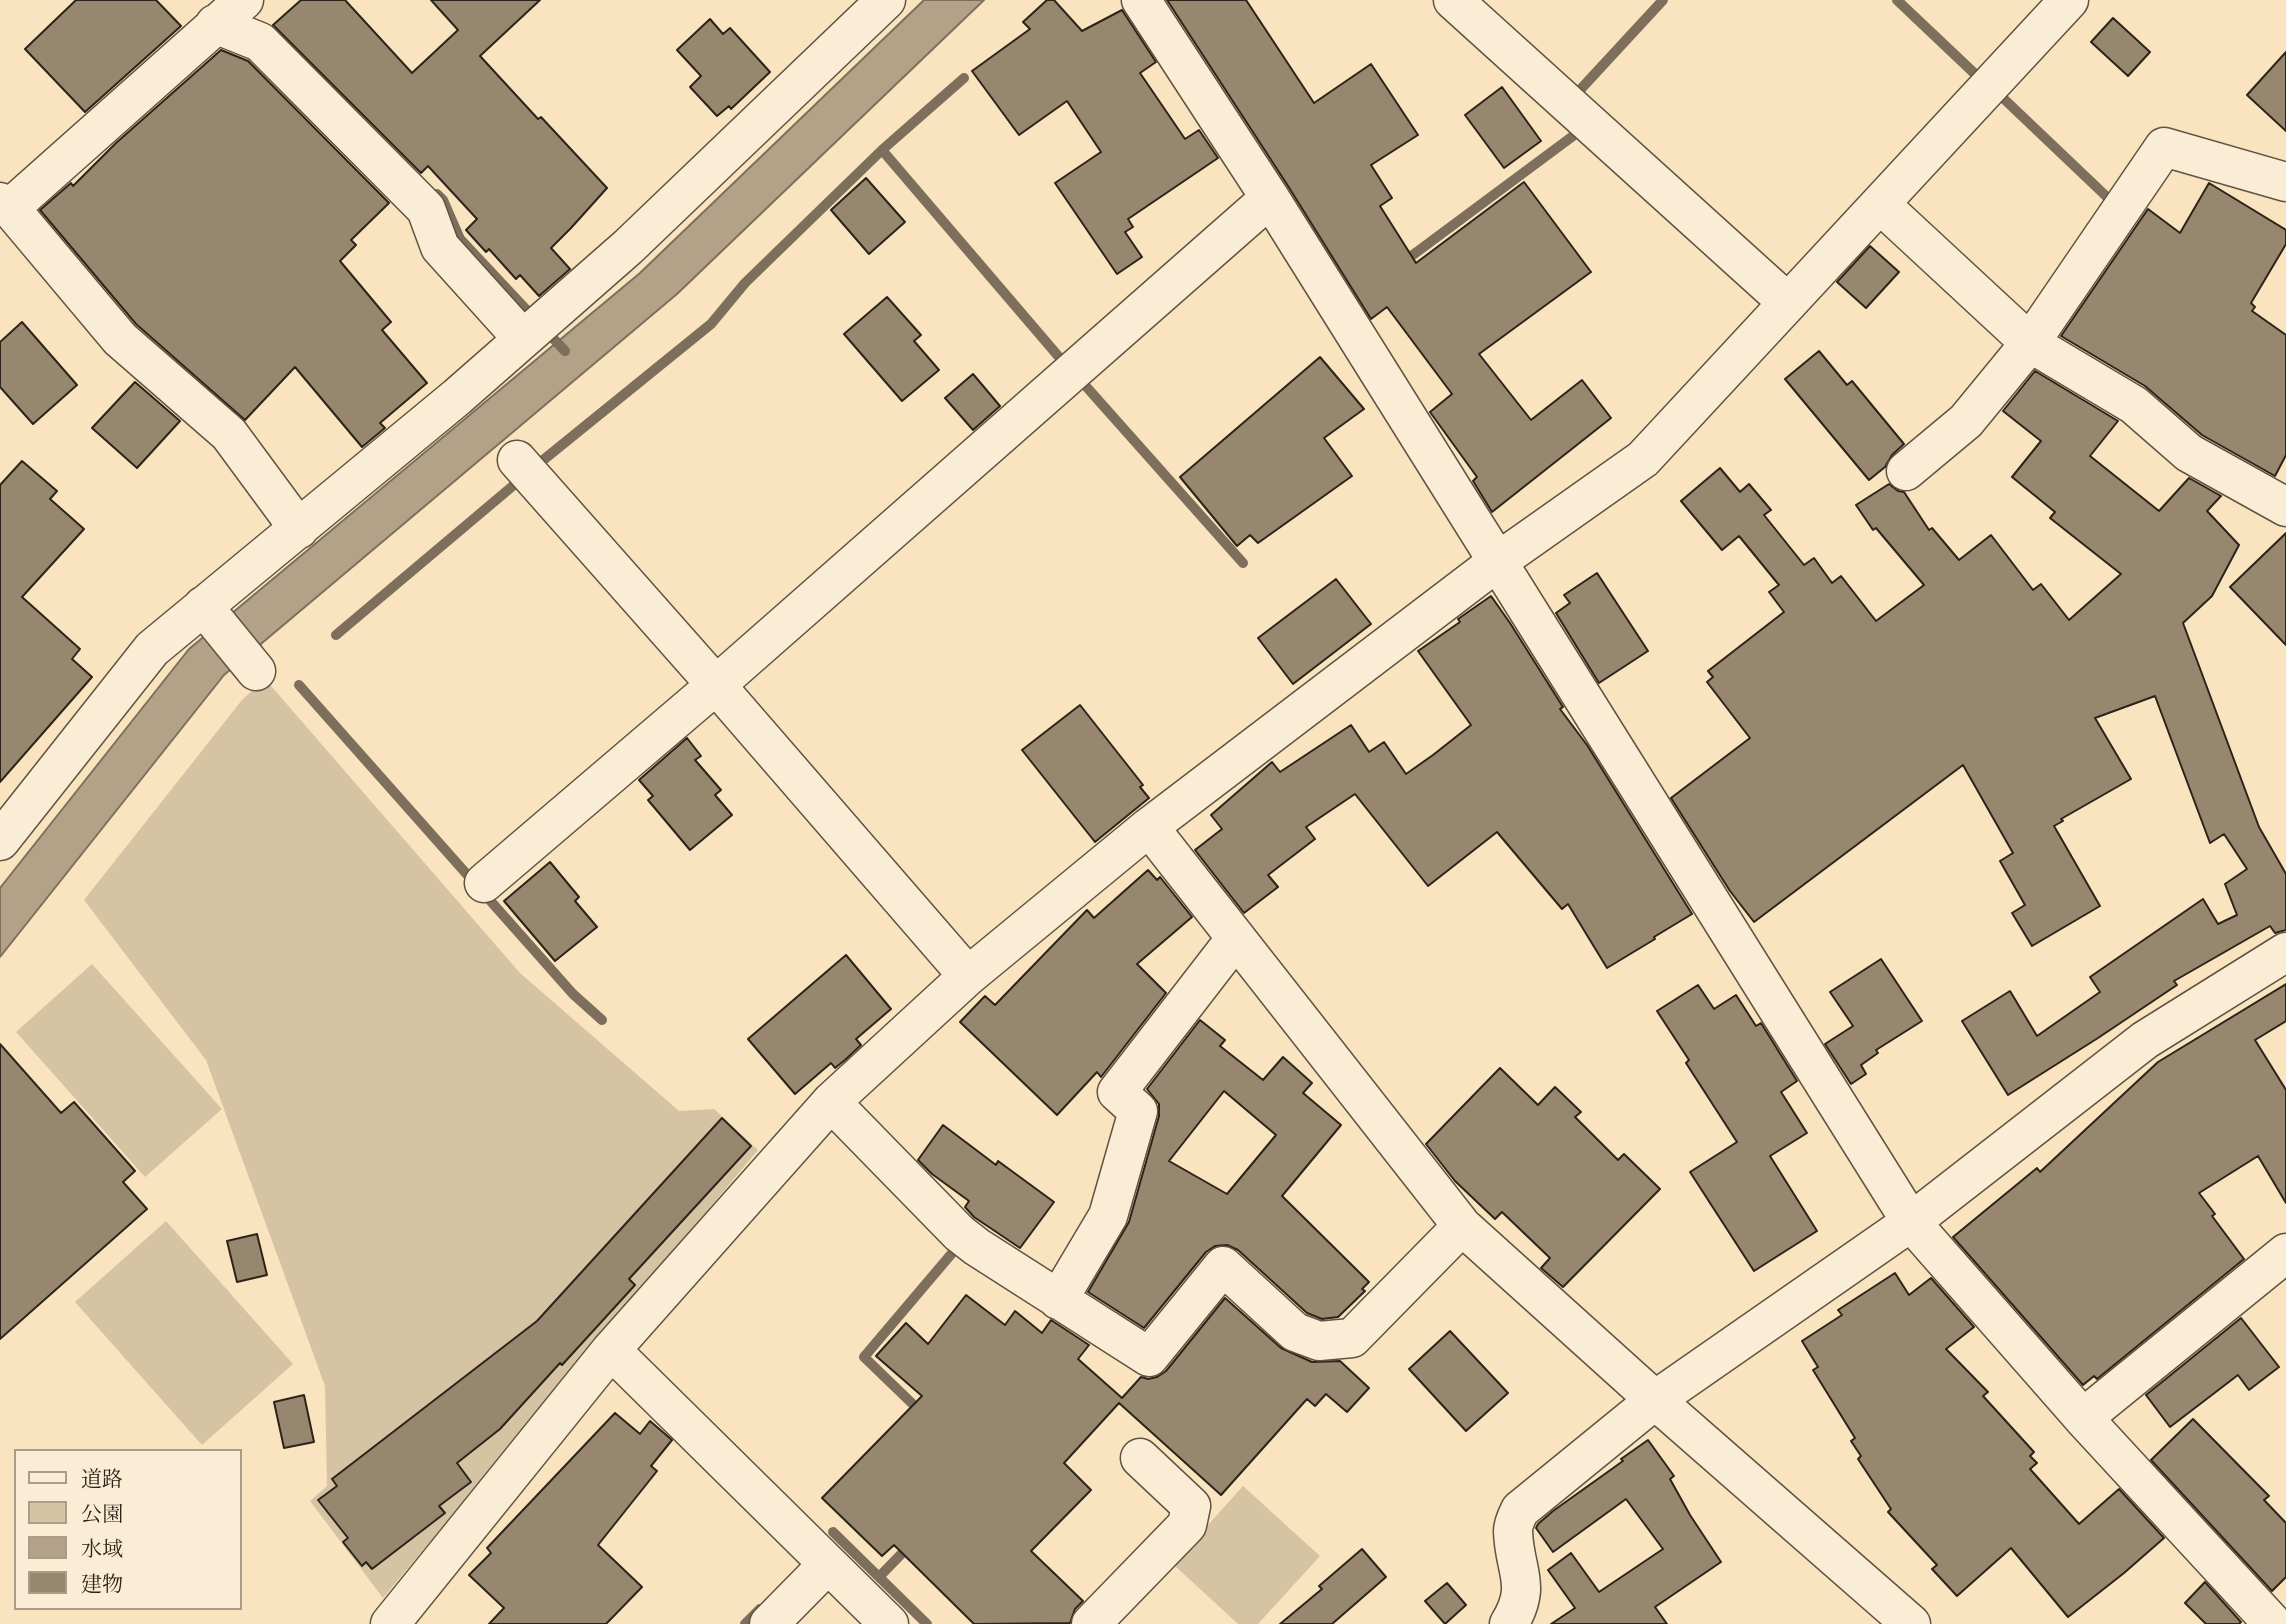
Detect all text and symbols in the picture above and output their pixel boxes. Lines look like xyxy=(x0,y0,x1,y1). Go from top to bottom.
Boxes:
legend xyxy=(14,1449,242,1610)
text: 道路 xyxy=(81,1466,123,1493)
text: 公園 xyxy=(81,1501,123,1528)
text: 水域 xyxy=(81,1536,123,1563)
text: 建物 xyxy=(81,1571,123,1598)

